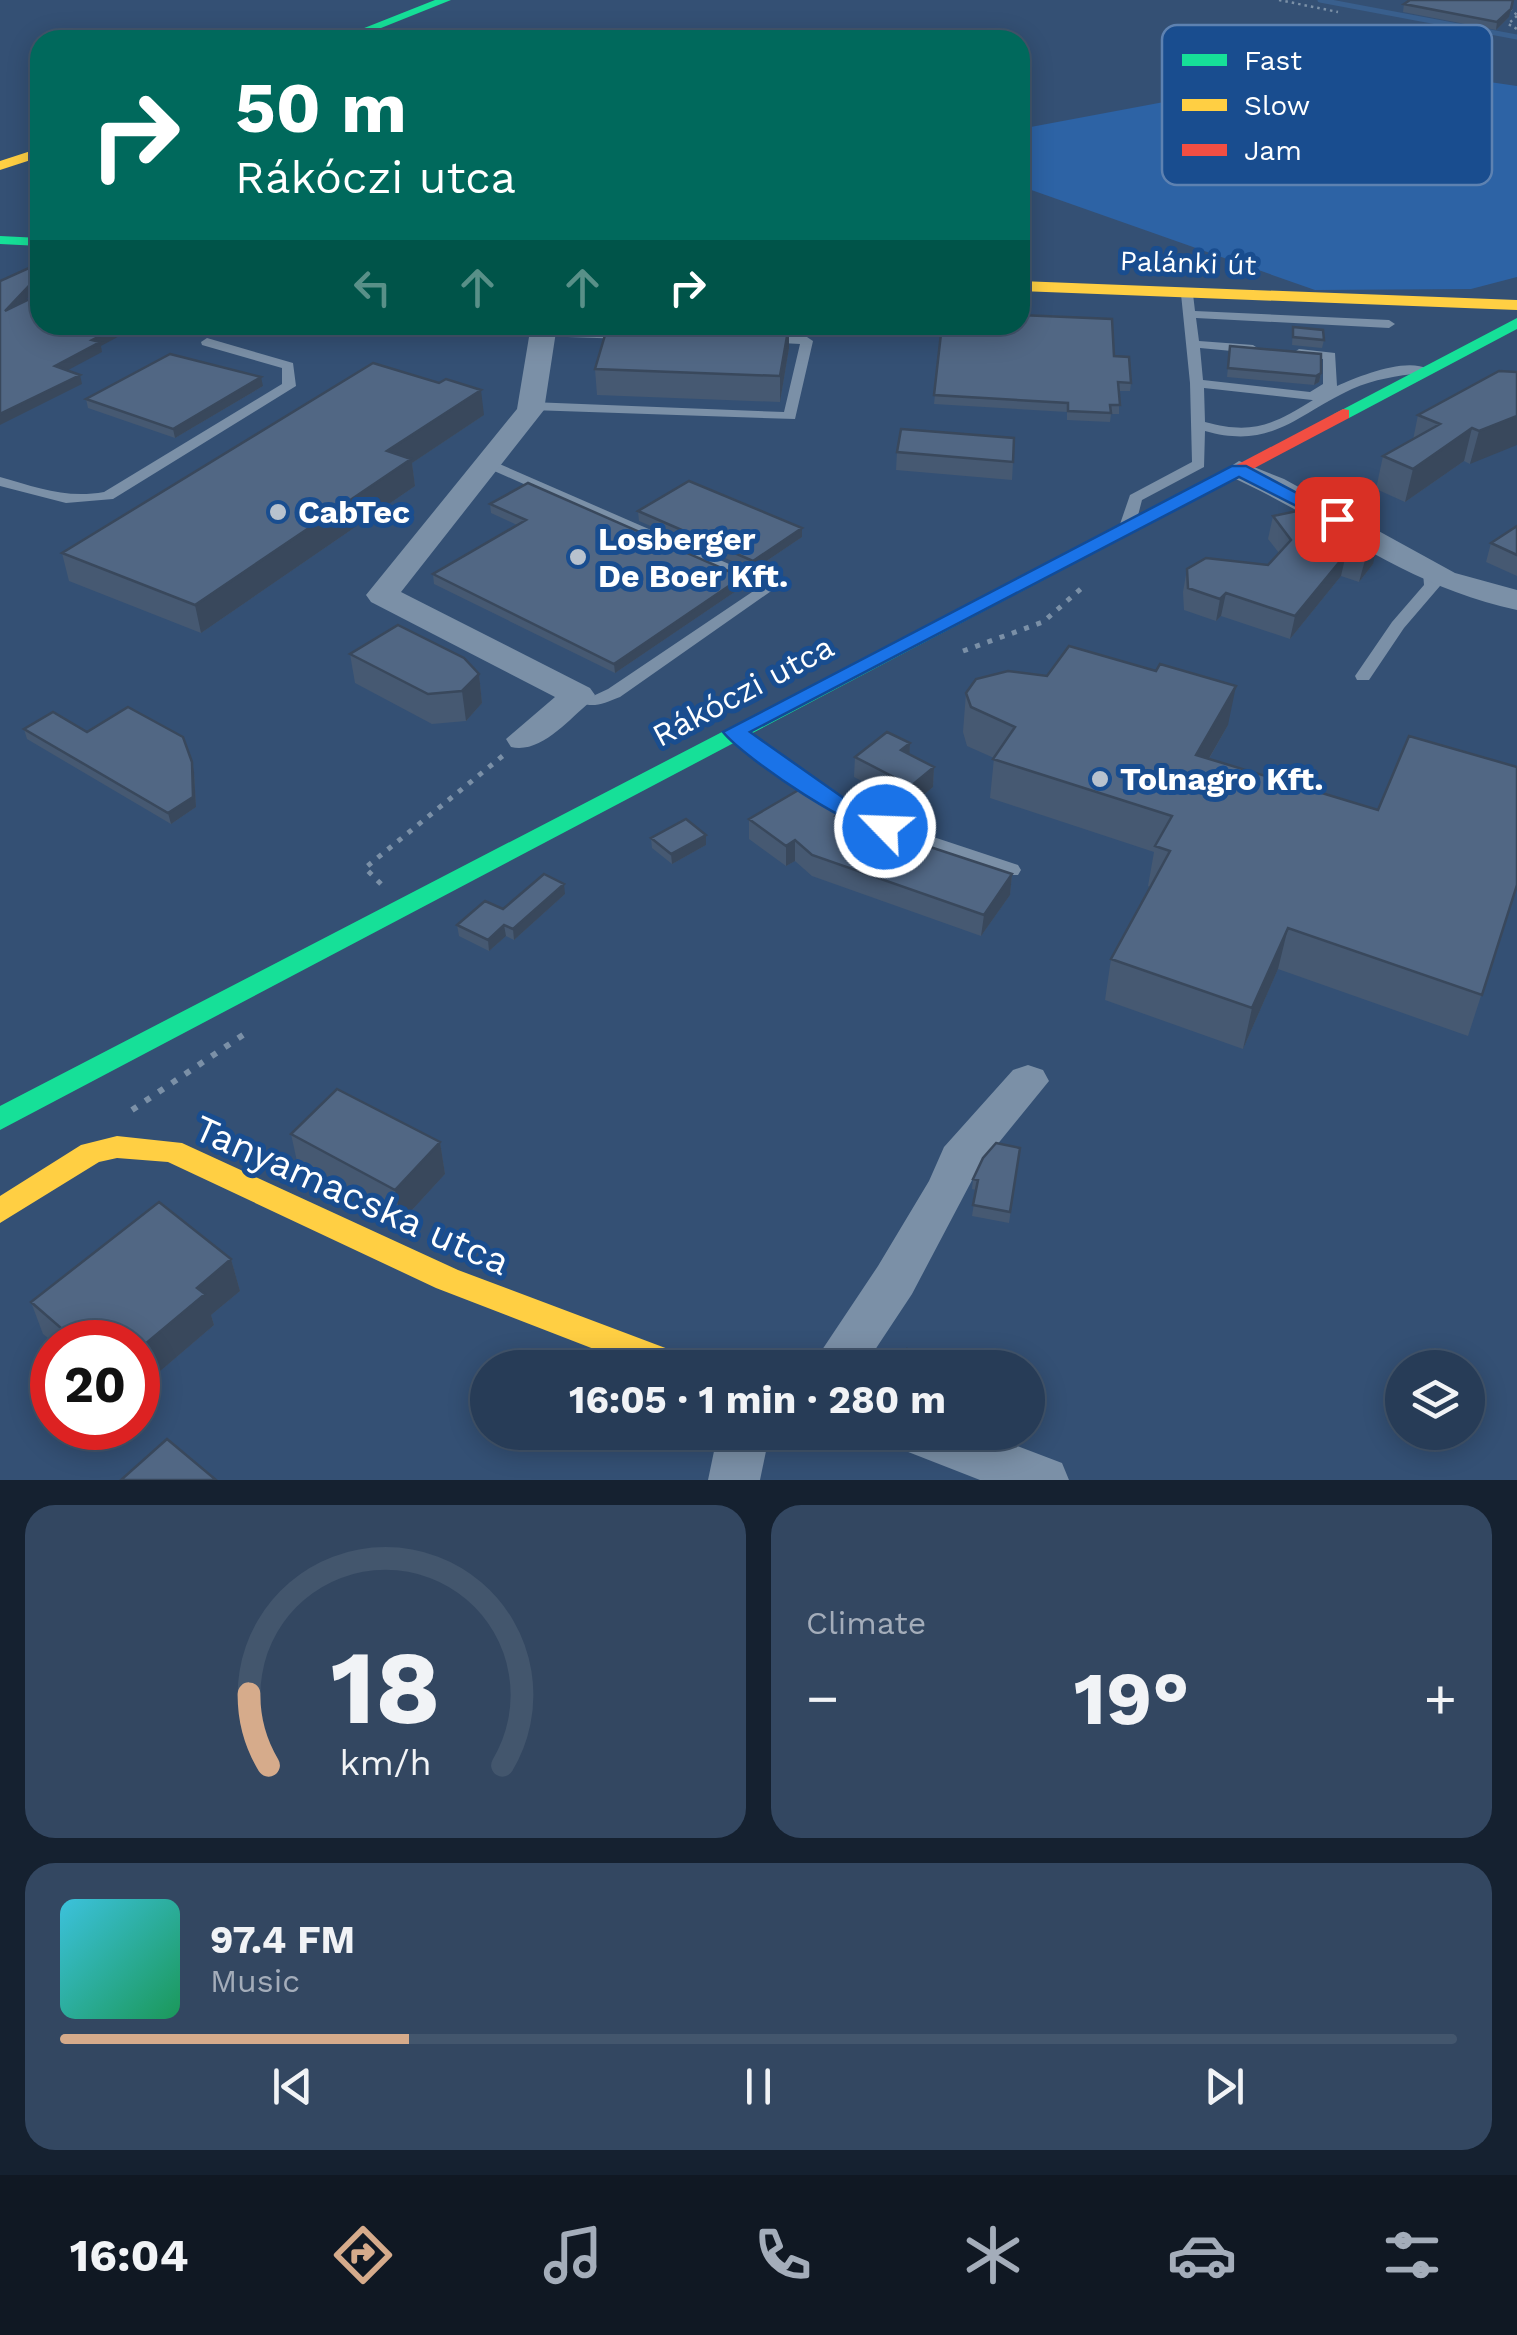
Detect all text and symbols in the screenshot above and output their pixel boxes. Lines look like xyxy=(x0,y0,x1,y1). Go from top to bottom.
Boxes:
legend xyxy=(1162,25,1492,185)
text: Fast xyxy=(1244,44,1302,77)
text: 50 m xyxy=(235,67,407,149)
icon: right xyxy=(70,70,200,200)
text: Slow xyxy=(1244,89,1310,122)
text: Jam xyxy=(1244,134,1302,167)
text: Rákóczi utca xyxy=(235,151,516,204)
street label: Palánki út xyxy=(1119,244,1257,282)
icon: left xyxy=(345,260,400,315)
icon: ahead xyxy=(450,260,505,315)
icon: ahead xyxy=(555,260,610,315)
icon: right xyxy=(660,260,715,315)
pin xyxy=(1295,477,1380,562)
icon: arrive xyxy=(1310,492,1365,547)
place label: CabTec xyxy=(298,493,410,531)
marker: CabTec xyxy=(267,501,289,523)
place label: Losberger De Boer Kft. xyxy=(598,520,788,595)
marker: Losberger De Boer Kft. xyxy=(567,546,589,568)
street label: Rákóczi utca xyxy=(646,627,840,755)
place label: Tolnagro Kft. xyxy=(1120,760,1323,798)
marker: Tolnagro Kft. xyxy=(1089,768,1111,790)
position arrow xyxy=(833,775,937,879)
street label: Tanyamacska utca xyxy=(188,1106,516,1284)
speed limit sign: 20 xyxy=(30,1320,160,1450)
map controls xyxy=(1385,1350,1485,1450)
button: layers xyxy=(1385,1350,1485,1450)
text: 16:05 · 1 min · 280 m xyxy=(569,1378,946,1422)
text: Climate xyxy=(806,1604,926,1642)
text: 18 xyxy=(330,1626,441,1748)
text: 19° xyxy=(1074,1654,1189,1742)
text: − xyxy=(806,1666,839,1730)
text: + xyxy=(1424,1666,1457,1730)
text: km/h xyxy=(339,1742,432,1784)
text: 97.4 FM xyxy=(210,1918,355,1962)
text: Music xyxy=(210,1962,300,2000)
icon: previous xyxy=(265,2059,320,2114)
icon: pause xyxy=(731,2059,786,2114)
icon: next xyxy=(1197,2059,1252,2114)
icon: directions xyxy=(328,2220,398,2290)
icon: music xyxy=(538,2220,608,2290)
icon: phone xyxy=(748,2220,818,2290)
icon: climate xyxy=(958,2220,1028,2290)
icon: car xyxy=(1167,2220,1237,2290)
icon: filters xyxy=(1377,2220,1447,2290)
text: 16:04 xyxy=(70,2229,189,2282)

